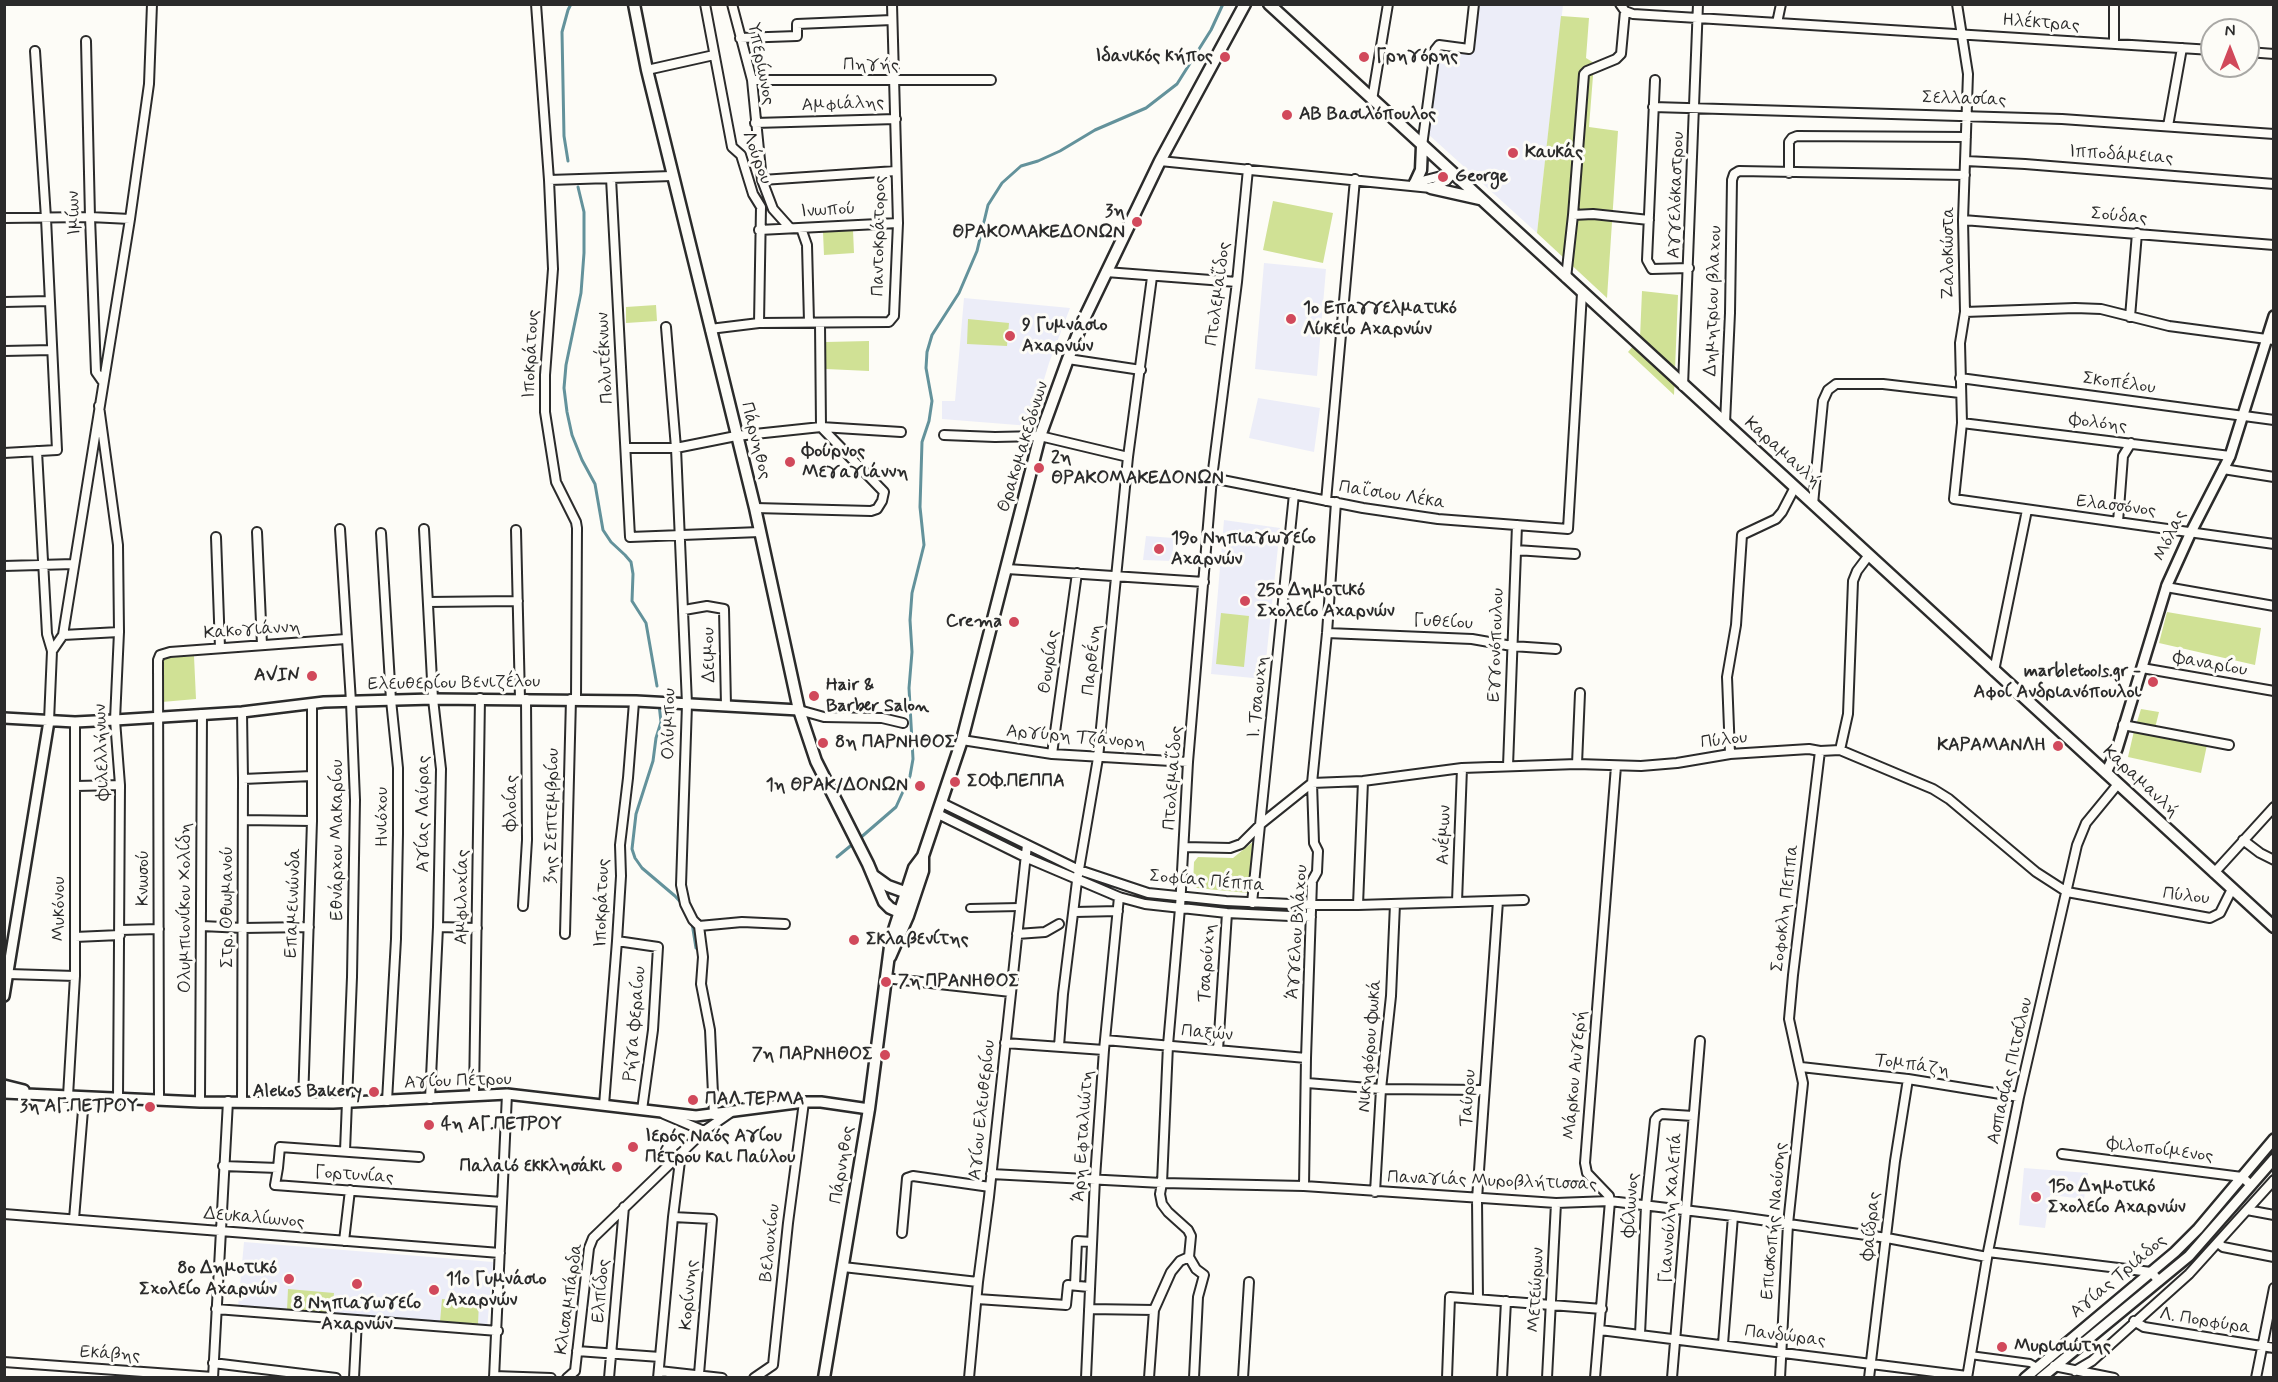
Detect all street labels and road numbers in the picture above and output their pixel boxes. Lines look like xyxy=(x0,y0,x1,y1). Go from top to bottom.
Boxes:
street label: Ηλέκτρας xyxy=(2002,11,2080,37)
street label: Υπερίωνος xyxy=(741,21,779,107)
street label: Πηγής xyxy=(843,55,899,77)
street label: Σελλασίας xyxy=(1921,88,2007,112)
street label: Αμφιάλης xyxy=(801,93,885,117)
street label: Λούρου xyxy=(736,128,776,188)
street label: Αγγελόκαστρου xyxy=(1664,131,1690,259)
street label: Ιπποδάμειας xyxy=(2068,142,2174,170)
street label: Παντοκράτορος xyxy=(868,175,892,297)
street label: Ιμίων xyxy=(63,190,87,236)
street label: Ινωπού xyxy=(800,199,856,223)
street label: Σούδας xyxy=(2090,204,2148,230)
street label: Ζαλοκώστα xyxy=(1938,207,1960,299)
street label: Δημητριου βλαχου xyxy=(1701,225,1727,377)
street label: Πτολεμαΐδος xyxy=(1202,241,1236,347)
street label: Ιποκράτους xyxy=(519,309,545,399)
street label: Πολυτέκνων xyxy=(593,311,619,405)
street label: Σκοπέλου xyxy=(2081,368,2157,400)
street label: Θρακομακεδόνων xyxy=(994,379,1054,515)
street label: Πάρνηθος xyxy=(735,400,775,482)
street label: Φολόης xyxy=(2068,410,2128,438)
street label: Καραμανλή xyxy=(1739,413,1825,493)
street label: Παΐσιου Λέκα xyxy=(1337,477,1447,515)
street label: Ελασσόνος xyxy=(2075,491,2157,523)
street label: Μόλας xyxy=(2150,507,2192,565)
street label: Εγγονόπουλου xyxy=(1484,588,1510,702)
street label: Γυθείου xyxy=(1413,611,1473,635)
street label: Κακογιάννη xyxy=(203,617,301,645)
street label: Παρθένη xyxy=(1079,623,1107,697)
street label: Δειμου xyxy=(699,627,721,683)
street label: Θουρίας xyxy=(1035,629,1065,695)
street label: Φαναρίου xyxy=(2171,648,2249,682)
street label: Ι. Τσαουχη xyxy=(1244,655,1274,739)
street label: Ελευθερίου Βενιζέλου xyxy=(368,672,540,696)
street label: Ολύμπου xyxy=(659,688,681,760)
street label: Φιλελλήνων xyxy=(91,703,115,801)
street label: Αργύρη Τζάνορη xyxy=(1005,721,1147,755)
street label: Πτολεμαΐδος xyxy=(1160,725,1188,831)
street label: Πύλου xyxy=(1699,727,1749,755)
street label: Καραμανλή xyxy=(2098,741,2182,823)
street label: 3ης Σεπτεμβρίου xyxy=(541,748,565,884)
street label: Αγίας Λαύρας xyxy=(413,755,435,873)
street label: Εθνάρχου Μακαρίου xyxy=(327,759,349,921)
street label: Φλοίας xyxy=(501,775,523,831)
street label: Ηνιόχου xyxy=(372,787,394,847)
street label: Ανέμων xyxy=(1433,805,1457,865)
street label: Ολυμπιονίκου Χολίδη xyxy=(175,823,197,993)
street label: Σοφοκλη Πεππα xyxy=(1767,843,1805,973)
street label: Στρ. Οθωμανού xyxy=(217,846,239,968)
street label: Επαμεινώνδα xyxy=(281,847,307,959)
street label: Αμφιλοχίας xyxy=(451,849,475,945)
street label: Κνωσού xyxy=(133,850,155,906)
street label: Ιποκράτους xyxy=(591,858,615,948)
street label: Άγγελου Βλάχου xyxy=(1283,864,1313,1000)
street label: Σοφίας Πέππα xyxy=(1148,866,1266,898)
street label: Μυκόνου xyxy=(49,876,71,942)
street label: Πύλου xyxy=(2161,883,2211,911)
street label: Τσαρούχη xyxy=(1194,923,1222,1003)
street label: Ρήγα Φεραίου xyxy=(620,965,652,1083)
street label: Νικηφόρου Φωκά xyxy=(1354,979,1388,1113)
street label: Ασπασίας Πιτσίλου xyxy=(1984,996,2038,1146)
street label: Μάρκου Αυγερή xyxy=(1560,1009,1592,1141)
street label: Παξών xyxy=(1180,1021,1234,1047)
street label: Αγίου Ελευθερίου xyxy=(965,1039,1001,1181)
street label: Τομπάζη xyxy=(1873,1050,1951,1082)
street label: Αγίου Πέτρου xyxy=(404,1069,512,1095)
street label: Ταύρου xyxy=(1456,1069,1482,1127)
street label: Άρη Εφταλιώτη xyxy=(1069,1070,1099,1202)
street label: Πάρνηθος xyxy=(826,1124,860,1206)
street label: Γιαννούλη Χαλεπά xyxy=(1656,1132,1688,1284)
street label: Φιλοποίμενος xyxy=(2106,1134,2214,1168)
street label: Επισκοπής Ναούσης xyxy=(1757,1141,1793,1301)
street label: Γορτυνίας xyxy=(314,1162,394,1190)
street label: Παναγιάς Μυροβλήτισσας xyxy=(1387,1168,1597,1196)
street label: Φίλωνος xyxy=(1619,1172,1645,1238)
street label: Φαίδρας xyxy=(1858,1191,1886,1261)
street label: Βελουχίου xyxy=(756,1203,786,1283)
street label: Δευκαλίωνος xyxy=(203,1204,305,1234)
street label: Αγίας Τριάδος xyxy=(2066,1230,2172,1324)
street label: Κλισαμπάρδα xyxy=(551,1242,589,1356)
street label: Μετεώρων xyxy=(1524,1247,1550,1333)
street label: Ελπίδος xyxy=(588,1258,616,1324)
street label: Κορίννης xyxy=(676,1259,704,1331)
street label: Λ. Πορφύρα xyxy=(2158,1304,2252,1340)
street label: Πανδώρας xyxy=(1743,1321,1827,1353)
street label: Εκάβης xyxy=(79,1342,141,1368)

